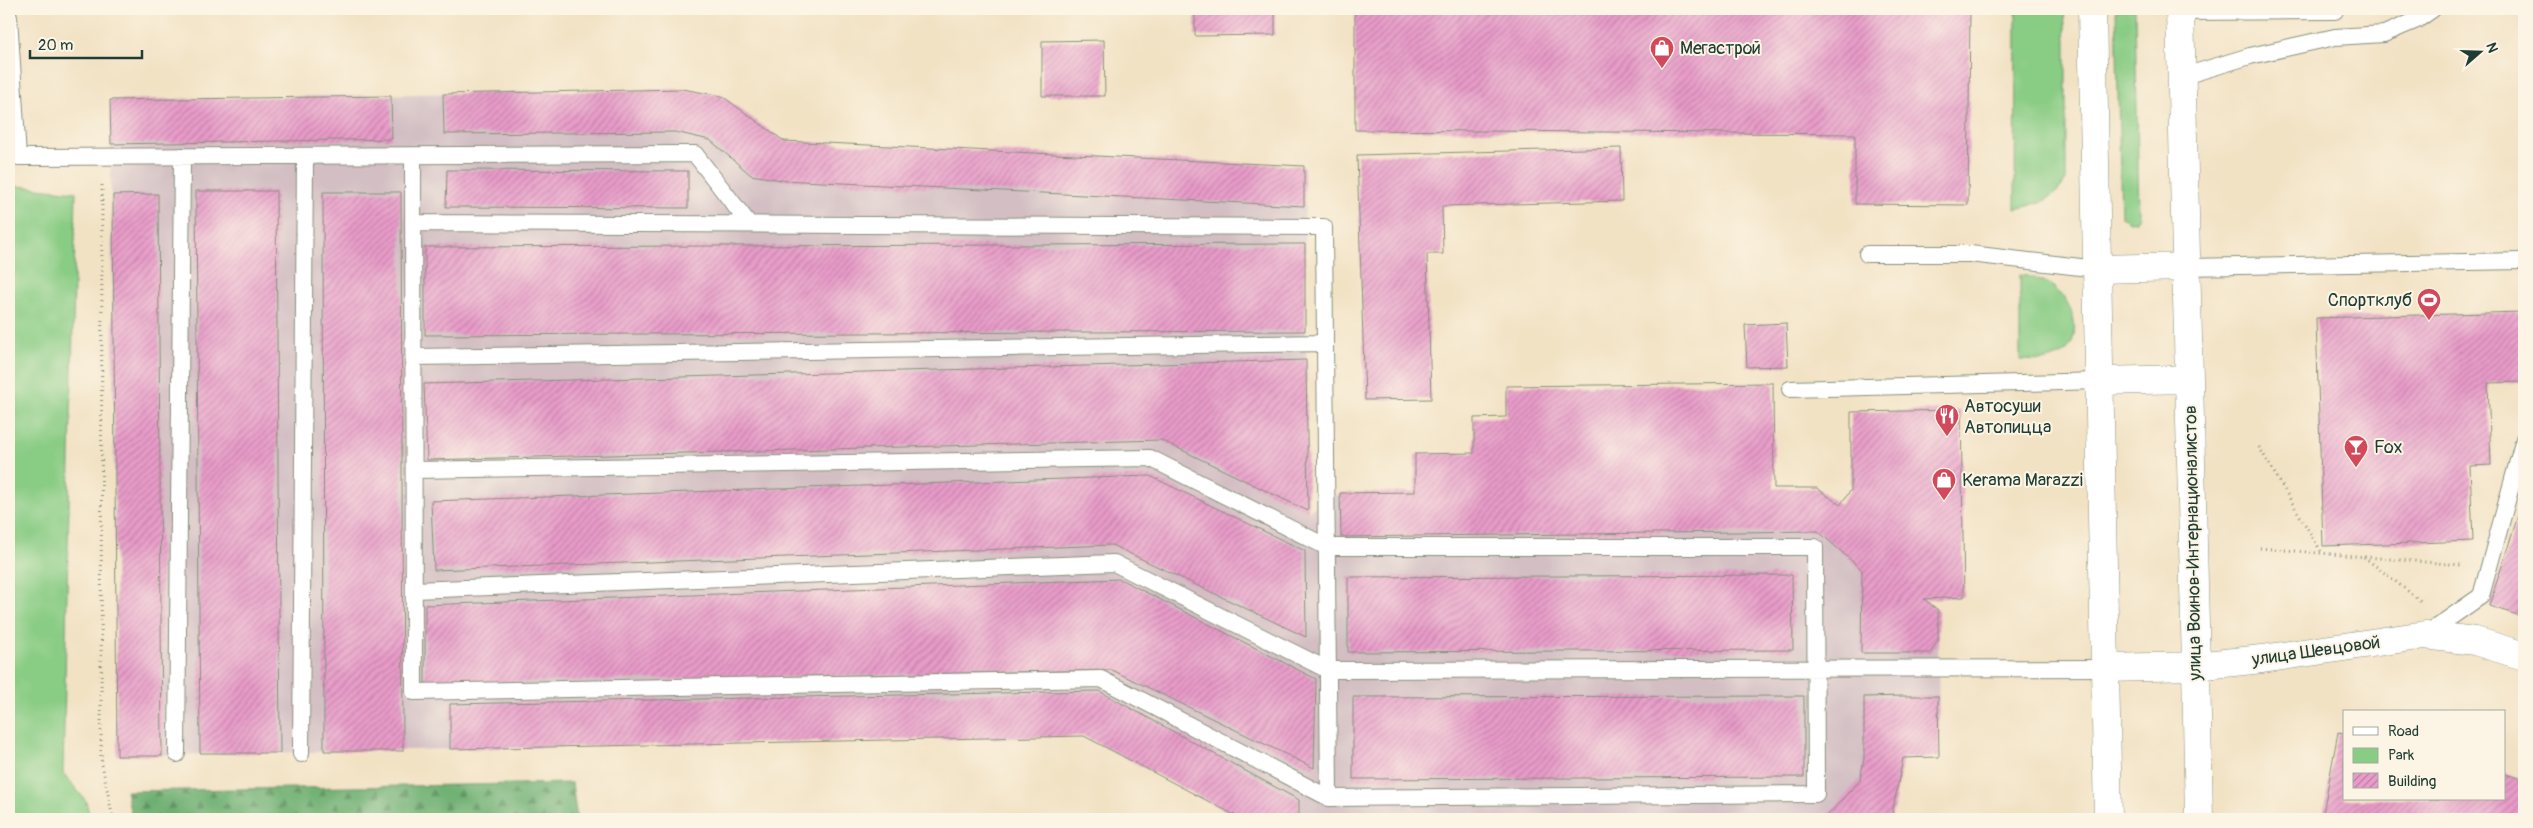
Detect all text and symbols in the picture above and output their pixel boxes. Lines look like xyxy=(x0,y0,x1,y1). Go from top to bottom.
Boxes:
scale bar xyxy=(30,28,142,60)
north arrow xyxy=(2456,28,2506,78)
shop icon: Мегастрой xyxy=(1649,35,1675,69)
text: 20 m xyxy=(38,36,73,55)
place label: Мегастрой xyxy=(1680,37,1761,60)
text: N xyxy=(2482,40,2501,55)
sports icon: Спортклуб xyxy=(2416,287,2442,321)
place label: Спортклуб xyxy=(2328,289,2412,312)
place label: Автосуши Автопицца xyxy=(1964,395,2051,439)
restaurant icon: Автосуши Автопицца xyxy=(1934,403,1960,437)
street label: улица Воинов-Интернационалистов xyxy=(2179,405,2207,682)
bar icon: Fox xyxy=(2343,434,2369,468)
place label: Fox xyxy=(2374,436,2402,459)
shop icon: Kerama Marazzi xyxy=(1931,467,1957,501)
place label: Kerama Marazzi xyxy=(1962,469,2083,492)
street label: улица Шевцовой xyxy=(2249,631,2382,672)
legend xyxy=(2343,710,2506,800)
text: Road xyxy=(2388,722,2419,741)
text: Park xyxy=(2388,746,2415,765)
text: Building xyxy=(2388,772,2436,791)

